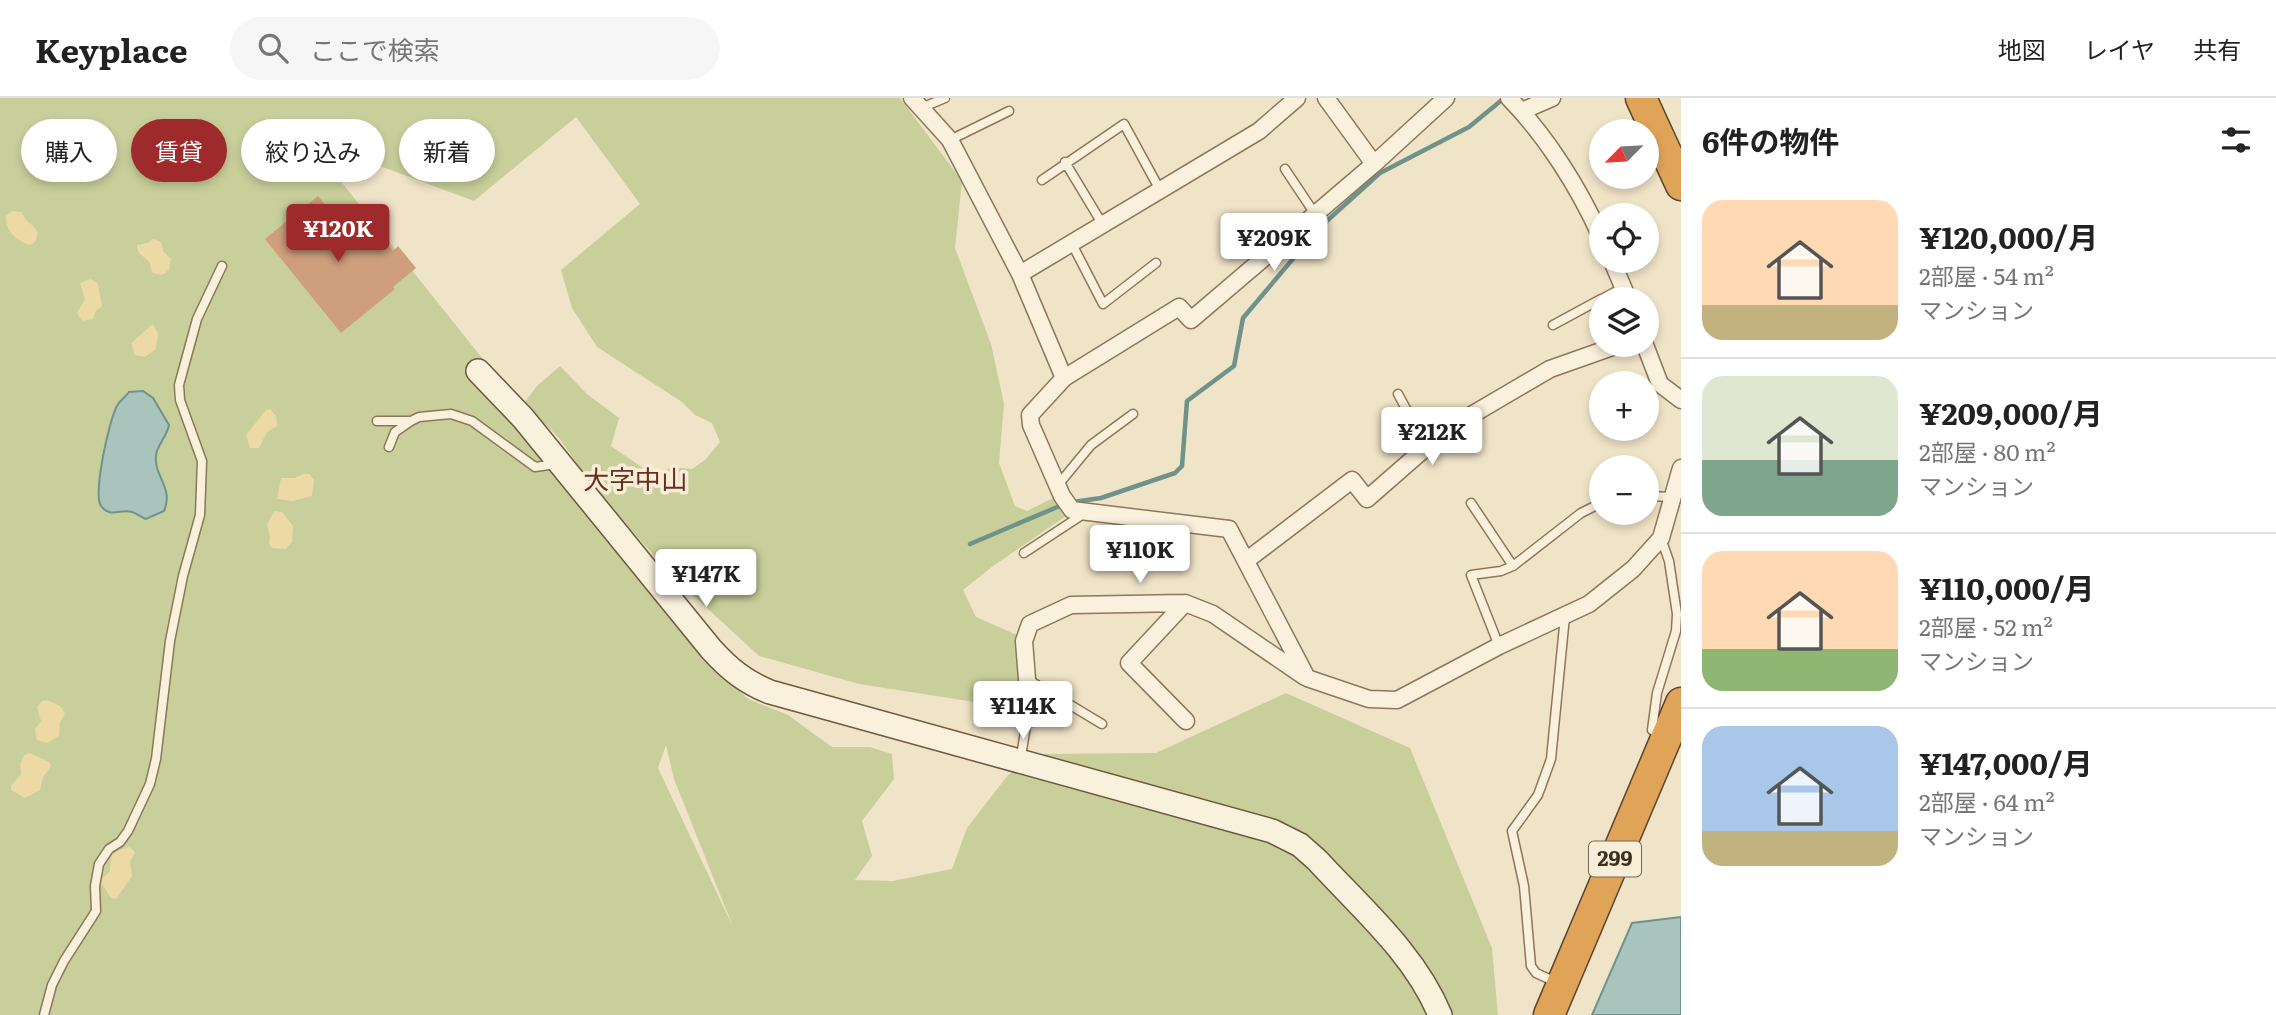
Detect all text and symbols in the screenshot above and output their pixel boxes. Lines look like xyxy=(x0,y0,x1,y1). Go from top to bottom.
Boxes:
search box xyxy=(230,17,720,80)
text: Keyplace xyxy=(35,24,188,73)
icon: search xyxy=(254,29,292,67)
text: ここで検索 xyxy=(310,29,440,68)
text: 地図 xyxy=(1998,31,2046,66)
text: レイヤ xyxy=(2084,31,2155,66)
text: 共有 xyxy=(2193,31,2241,66)
text: 6件の物件 xyxy=(1702,118,1840,162)
chip: 購入 xyxy=(21,119,117,182)
chip: 賃貸 xyxy=(131,119,227,182)
chip: 絞り込み xyxy=(241,119,385,182)
chip: 新着 xyxy=(399,119,495,182)
north arrow xyxy=(1589,119,1659,189)
map controls xyxy=(1589,119,1659,525)
icon: filters xyxy=(2217,121,2255,159)
button: locate xyxy=(1589,203,1659,273)
pin: ¥120K xyxy=(289,204,387,264)
text: ¥120K xyxy=(302,210,374,244)
pin: ¥209K xyxy=(1225,214,1323,273)
text: ¥120,000/月 xyxy=(1919,214,2098,258)
text: ¥209K xyxy=(1237,219,1311,253)
icon: home xyxy=(1758,228,1842,312)
text: 2部屋 · 54 m² xyxy=(1919,258,2054,292)
button: layers xyxy=(1589,287,1659,357)
text: マンション xyxy=(1919,292,2034,326)
button: + xyxy=(1589,371,1659,441)
text: ¥209,000/月 xyxy=(1919,390,2103,434)
icon: home xyxy=(1758,404,1842,488)
pin: ¥212K xyxy=(1383,408,1481,467)
text: ¥212K xyxy=(1397,413,1467,447)
text: 2部屋 · 80 m² xyxy=(1919,434,2056,468)
button: − xyxy=(1589,455,1659,525)
district label: 大字中山 xyxy=(583,458,687,497)
text: マンション xyxy=(1919,468,2034,502)
pin: ¥110K xyxy=(1091,526,1189,585)
text: ¥110K xyxy=(1106,531,1174,565)
pin: ¥147K xyxy=(657,550,755,609)
text: ¥147K xyxy=(671,555,741,589)
text: ¥110,000/月 xyxy=(1919,565,2095,609)
icon: home xyxy=(1758,579,1842,663)
text: 2部屋 · 52 m² xyxy=(1919,609,2053,643)
text: マンション xyxy=(1919,643,2034,677)
pin: ¥114K xyxy=(974,682,1072,741)
text: ¥114K xyxy=(989,687,1057,721)
text: ¥147,000/月 xyxy=(1919,740,2093,784)
icon: home xyxy=(1758,754,1842,838)
text: 2部屋 · 64 m² xyxy=(1919,784,2055,818)
text: マンション xyxy=(1919,818,2034,852)
road number: 299 xyxy=(1589,842,1641,876)

